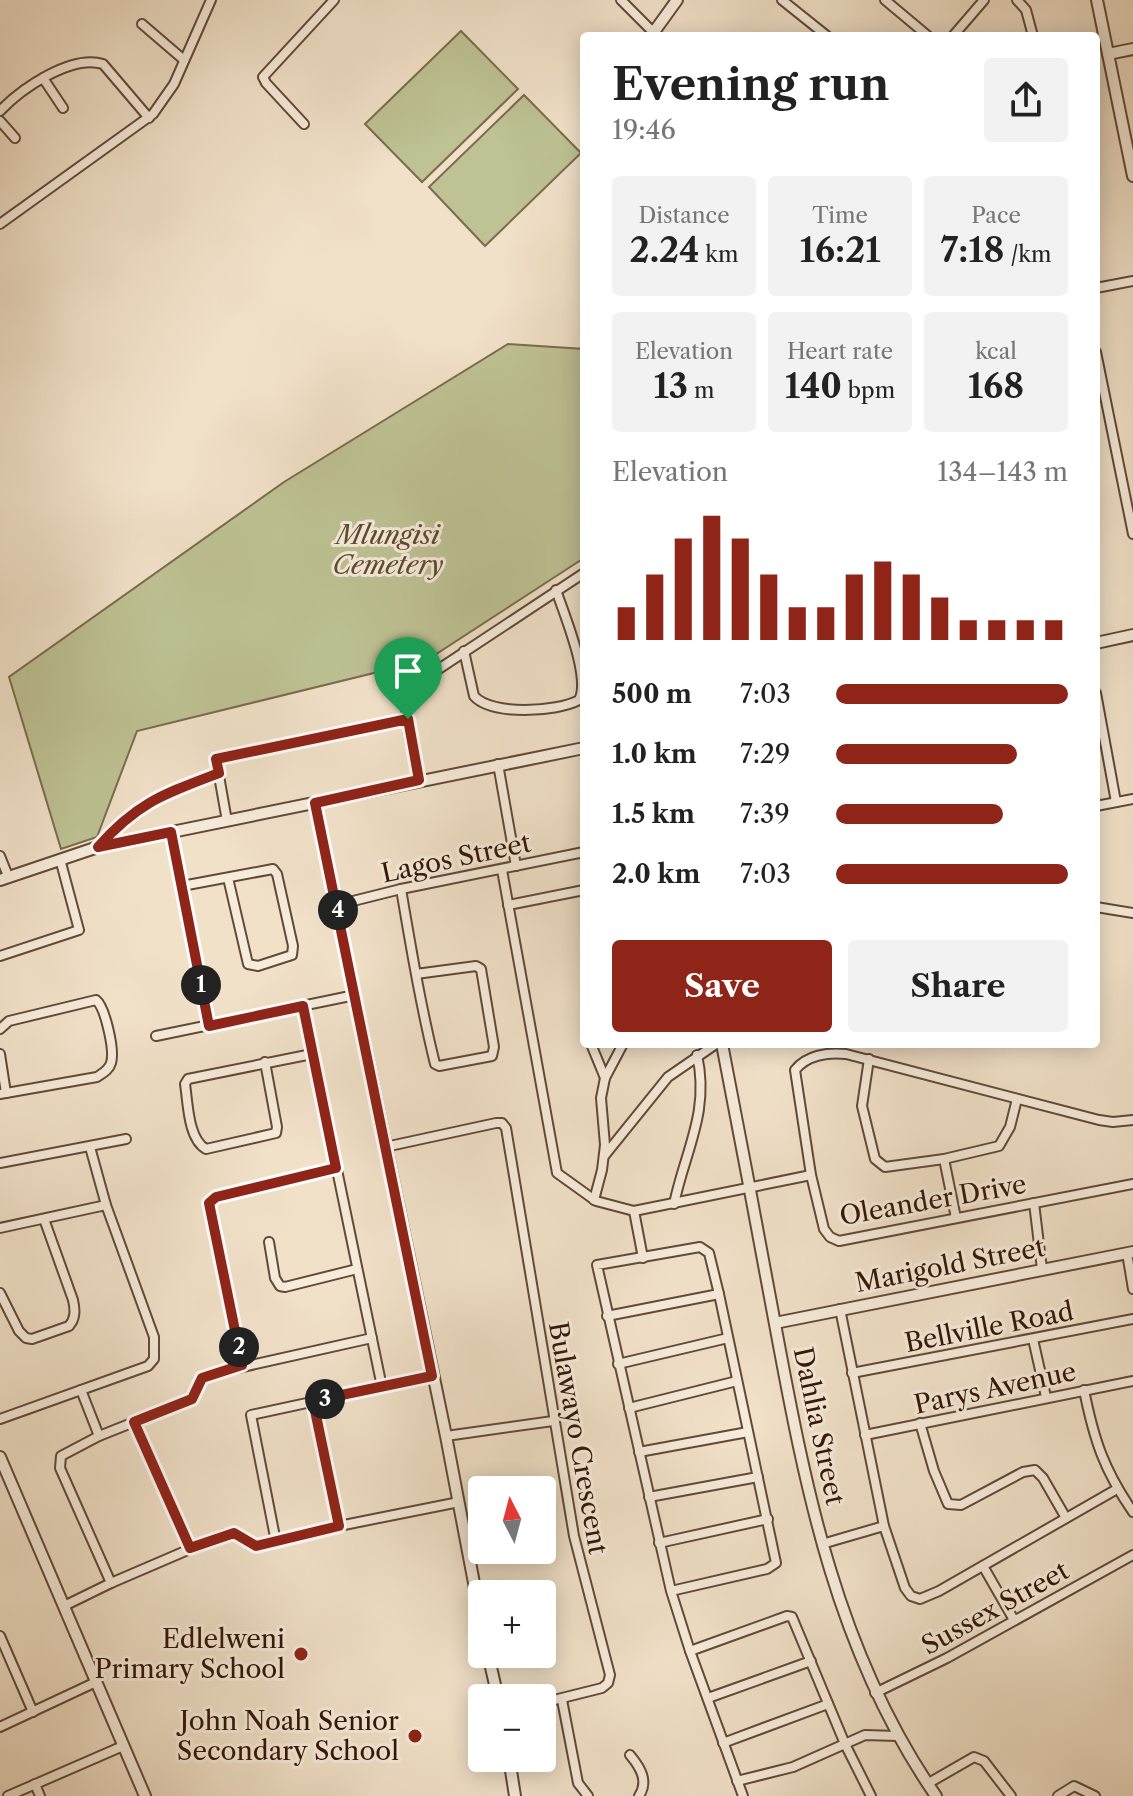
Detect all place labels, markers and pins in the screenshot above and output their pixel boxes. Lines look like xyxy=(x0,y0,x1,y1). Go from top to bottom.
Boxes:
pin xyxy=(374,637,442,719)
pin: 4 xyxy=(318,890,358,930)
pin: 1 xyxy=(181,965,221,1005)
pin: 2 xyxy=(219,1327,259,1367)
pin: 3 xyxy=(305,1379,345,1419)
place label: Edlelweni Primary School xyxy=(94,1623,285,1685)
marker: Edlelweni Primary School xyxy=(292,1645,310,1663)
place label: John Noah Senior Secondary School xyxy=(176,1705,399,1767)
marker: John Noah Senior Secondary School xyxy=(406,1727,424,1745)

